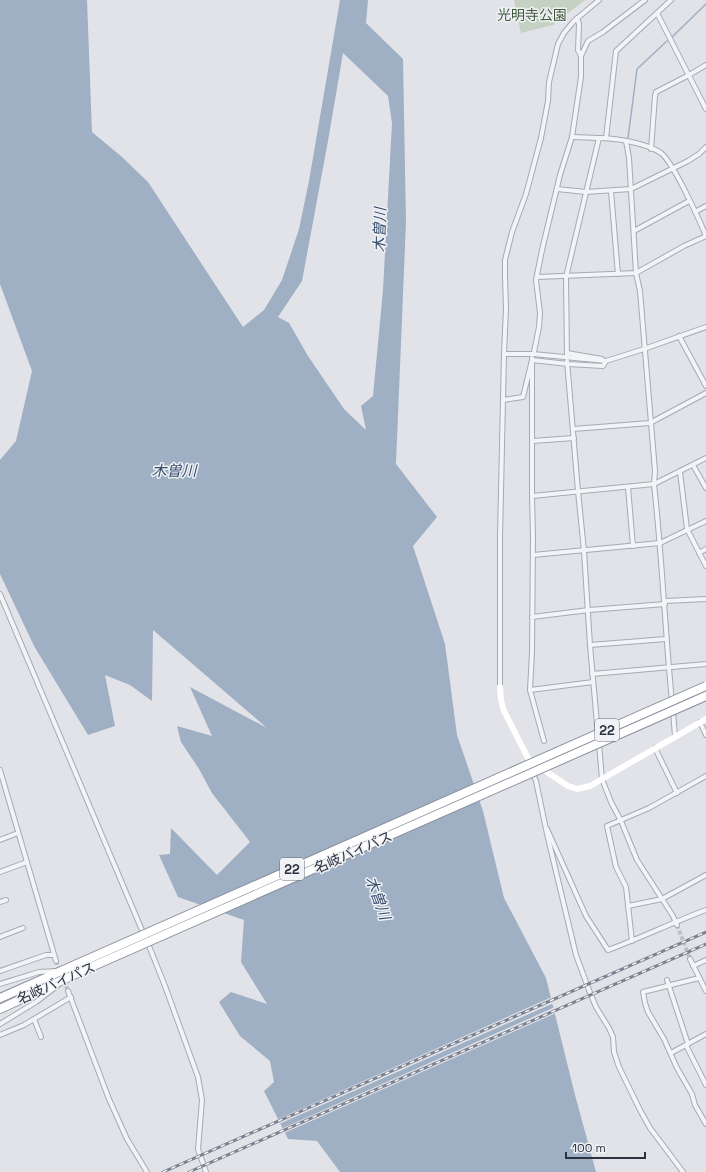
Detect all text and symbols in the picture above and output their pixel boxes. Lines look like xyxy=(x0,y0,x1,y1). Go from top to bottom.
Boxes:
park label: 光明寺公園 xyxy=(497,6,567,24)
water label: 木曽川 xyxy=(370,205,389,253)
water label: 木曽川 xyxy=(151,461,198,480)
road number: 22 xyxy=(595,719,619,741)
street label: 名岐バイパス xyxy=(311,827,395,877)
road number: 22 xyxy=(280,858,304,880)
water label: 木曽川 xyxy=(362,873,396,924)
street label: 名岐バイパス xyxy=(14,958,98,1008)
scale bar xyxy=(566,1134,645,1160)
text: 100 m xyxy=(572,1140,606,1156)

